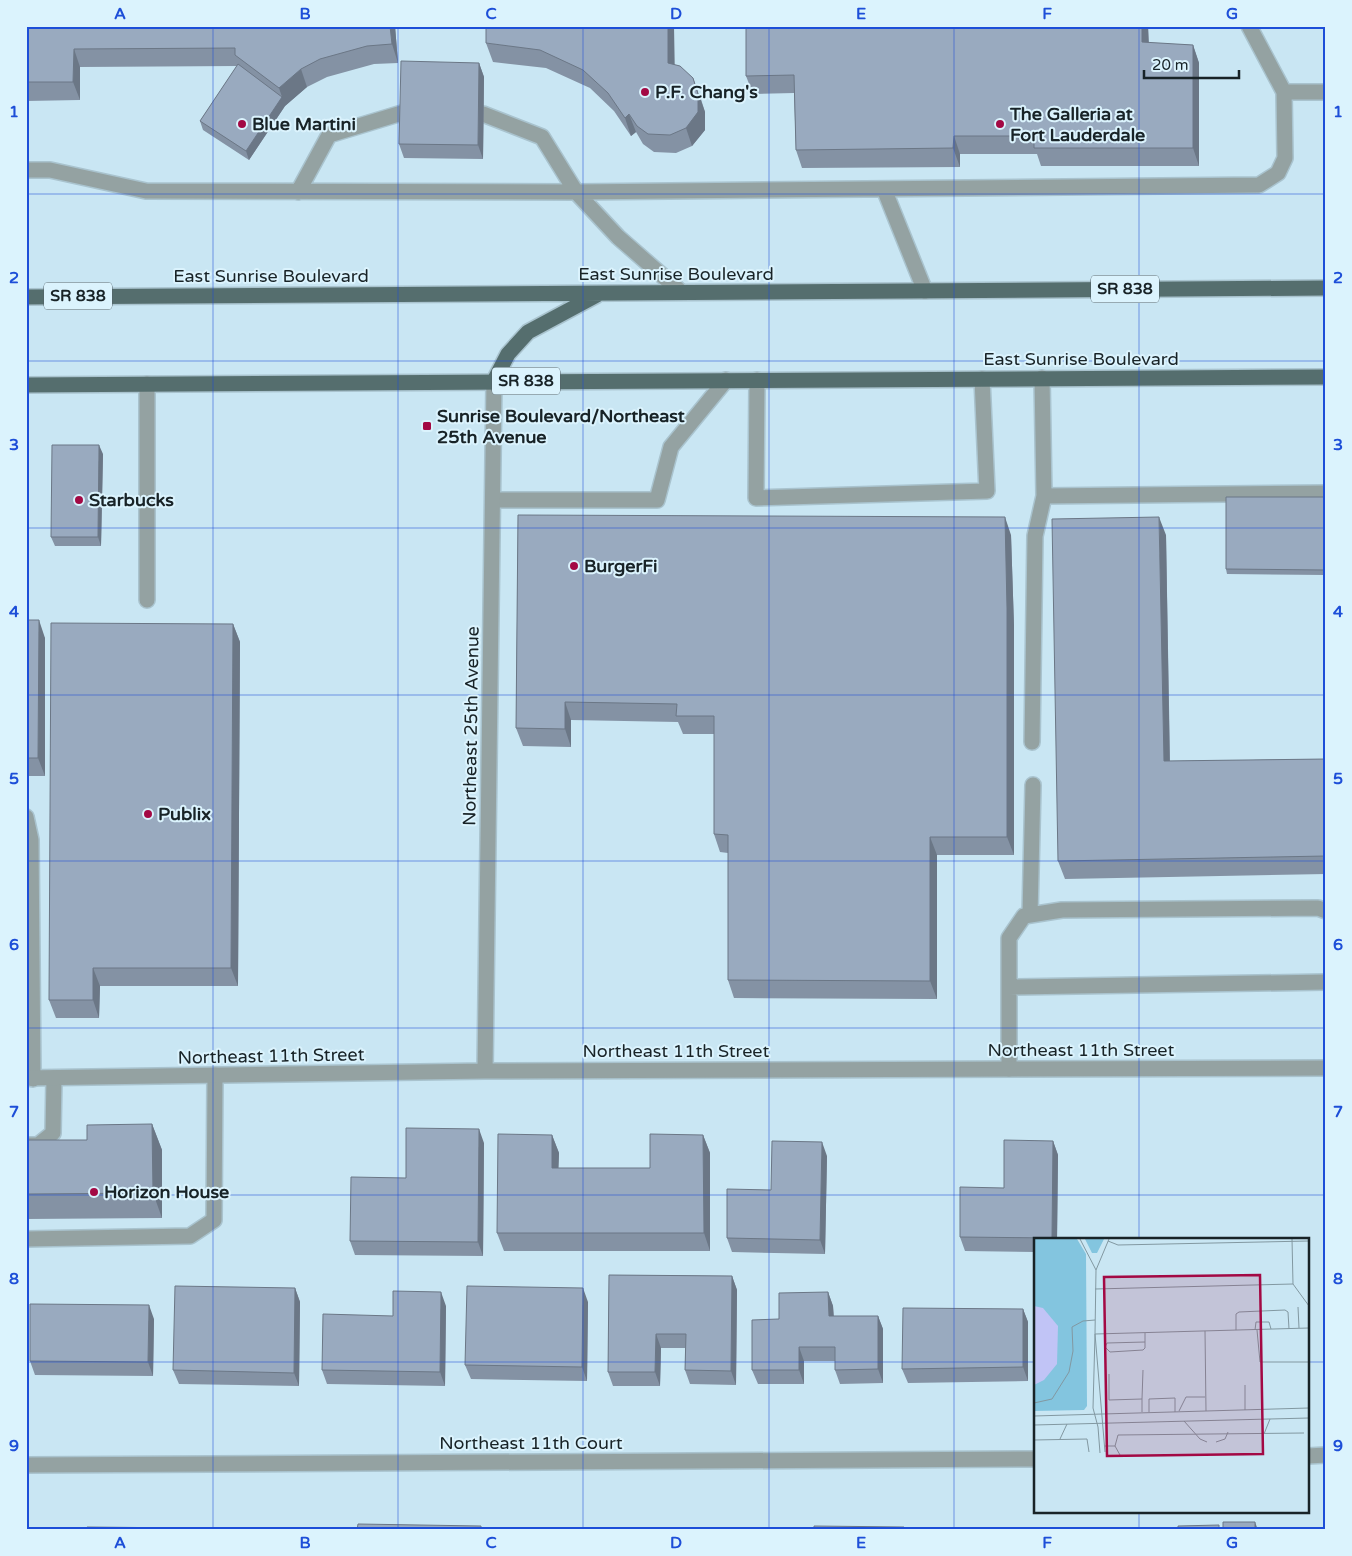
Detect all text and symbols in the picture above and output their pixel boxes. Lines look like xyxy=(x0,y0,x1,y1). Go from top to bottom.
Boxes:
text: A xyxy=(114,4,126,24)
text: B xyxy=(299,4,311,24)
text: C xyxy=(485,4,497,24)
text: D xyxy=(670,4,682,24)
text: E xyxy=(856,4,866,24)
text: F xyxy=(1042,4,1052,24)
text: G xyxy=(1226,4,1238,24)
scale bar xyxy=(1144,48,1240,80)
text: 20 m xyxy=(1152,56,1189,74)
place label: P.F. Chang's xyxy=(655,81,758,103)
marker: P.F. Chang's xyxy=(639,86,651,98)
text: 1 xyxy=(9,102,19,122)
text: 1 xyxy=(1333,102,1343,122)
place label: The Galleria at Fort Lauderdale xyxy=(1009,103,1145,146)
place label: Blue Martini xyxy=(252,113,356,135)
marker: Blue Martini xyxy=(236,118,248,130)
marker: The Galleria at Fort Lauderdale xyxy=(994,118,1006,130)
street label: East Sunrise Boulevard xyxy=(578,263,774,285)
street label: East Sunrise Boulevard xyxy=(173,265,369,287)
text: 2 xyxy=(9,268,19,288)
text: 2 xyxy=(1333,268,1343,288)
road number: SR 838 xyxy=(1091,276,1159,302)
road number: SR 838 xyxy=(44,282,112,310)
street label: East Sunrise Boulevard xyxy=(983,348,1179,370)
road number: SR 838 xyxy=(492,368,560,394)
place label: Sunrise Boulevard/Northeast 25th Avenue xyxy=(437,405,685,448)
marker: Sunrise Boulevard/Northeast 25th Avenue xyxy=(421,420,433,432)
text: 3 xyxy=(9,435,19,455)
text: 3 xyxy=(1333,435,1343,455)
place label: Starbucks xyxy=(89,489,174,511)
marker: Starbucks xyxy=(73,494,85,506)
place label: BurgerFi xyxy=(584,555,658,577)
marker: BurgerFi xyxy=(568,560,580,572)
text: 4 xyxy=(9,602,19,622)
text: 4 xyxy=(1333,602,1343,622)
street label: Northeast 25th Avenue xyxy=(458,626,484,826)
text: 5 xyxy=(9,769,19,789)
text: 5 xyxy=(1333,769,1343,789)
place label: Publix xyxy=(158,803,211,825)
marker: Publix xyxy=(142,808,154,820)
text: 6 xyxy=(9,935,19,955)
text: 6 xyxy=(1333,935,1343,955)
street label: Northeast 11th Street xyxy=(988,1039,1175,1061)
street label: Northeast 11th Street xyxy=(583,1040,770,1062)
street label: Northeast 11th Street xyxy=(177,1043,365,1069)
text: 7 xyxy=(9,1102,19,1122)
text: 7 xyxy=(1333,1102,1343,1122)
place label: Horizon House xyxy=(104,1181,229,1203)
marker: Horizon House xyxy=(88,1186,100,1198)
inset map xyxy=(1034,1238,1310,1514)
text: 8 xyxy=(9,1269,19,1289)
text: 8 xyxy=(1333,1269,1343,1289)
street label: Northeast 11th Court xyxy=(439,1432,623,1454)
text: 9 xyxy=(9,1436,19,1456)
text: 9 xyxy=(1333,1436,1343,1456)
text: A xyxy=(114,1533,126,1553)
text: B xyxy=(299,1533,311,1553)
text: C xyxy=(485,1533,497,1553)
text: D xyxy=(670,1533,682,1553)
text: E xyxy=(856,1533,866,1553)
text: F xyxy=(1042,1533,1052,1553)
text: G xyxy=(1226,1533,1238,1553)

